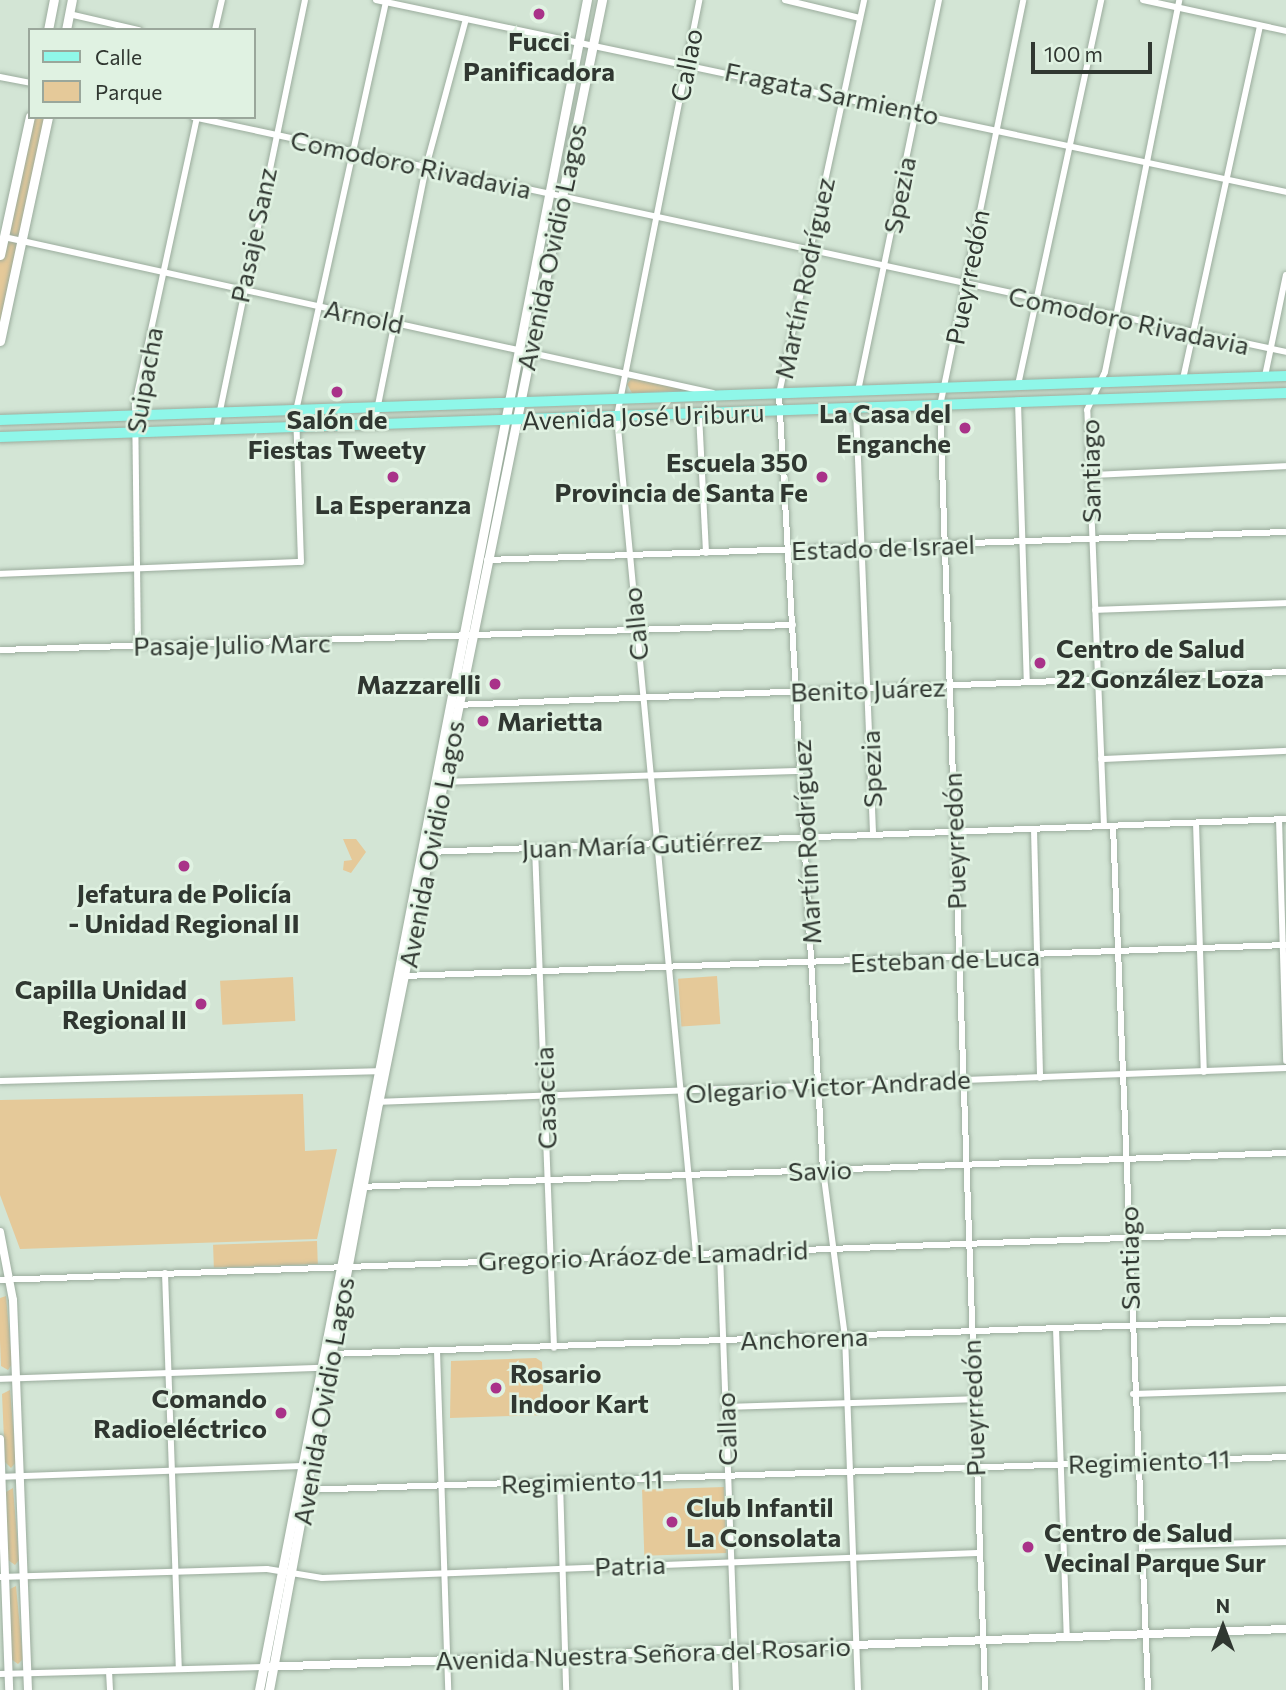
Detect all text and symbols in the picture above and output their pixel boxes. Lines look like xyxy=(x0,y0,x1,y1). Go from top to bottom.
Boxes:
marker: Fucci Panificadora xyxy=(531,6,547,22)
place label: Fucci Panificadora xyxy=(463,25,615,86)
street label: Callao xyxy=(664,26,708,104)
legend xyxy=(28,28,256,119)
scale bar xyxy=(1034,28,1155,72)
text: 100 m xyxy=(1044,41,1103,66)
text: Calle xyxy=(95,44,142,69)
street label: Fragata Sarmiento xyxy=(722,55,942,131)
text: Parque xyxy=(95,79,162,104)
street label: Avenida Ovidio Lagos xyxy=(510,121,592,373)
street label: Comodoro Rivadavia xyxy=(288,123,534,205)
street label: Spezia xyxy=(876,154,922,236)
street label: Pasaje Sanz xyxy=(223,165,283,305)
street label: Martín Rodríguez xyxy=(767,174,841,382)
street label: Pueyrredón xyxy=(939,207,995,347)
street label: Comodoro Rivadavia xyxy=(1006,279,1252,361)
street label: Arnold xyxy=(321,292,407,340)
street label: Suipacha xyxy=(119,325,169,435)
marker: Salón de Fiestas Tweety xyxy=(329,384,345,400)
street label: Avenida José Uriburu xyxy=(521,396,765,436)
place label: La Casa del Enganche xyxy=(819,397,951,458)
place label: Salón de Fiestas Tweety xyxy=(248,403,426,464)
street label: Santiago xyxy=(1073,419,1107,523)
marker: La Casa del Enganche xyxy=(957,420,973,436)
place label: Escuela 350 Provincia de Santa Fe xyxy=(555,446,808,508)
marker: La Esperanza xyxy=(385,469,401,485)
marker: Escuela 350 Provincia de Santa Fe xyxy=(814,469,830,485)
place label: La Esperanza xyxy=(315,488,471,520)
street label: Estado de Israel xyxy=(791,528,975,566)
street label: Callao xyxy=(616,586,654,662)
street label: Pasaje Julio Marc xyxy=(133,627,331,661)
place label: Centro de Salud 22 González Loza xyxy=(1056,632,1264,694)
marker: Centro de Salud 22 González Loza xyxy=(1030,653,1050,673)
place label: Mazzarelli xyxy=(357,668,481,700)
street label: Benito Juárez xyxy=(790,671,946,707)
marker: Mazzarelli xyxy=(487,676,503,692)
place label: Marietta xyxy=(497,705,603,737)
marker: Marietta xyxy=(475,713,491,729)
street label: Avenida Ovidio Lagos xyxy=(392,718,470,970)
street label: Spezia xyxy=(854,730,888,808)
street label: Martín Rodríguez xyxy=(785,739,827,945)
street label: Pueyrredón xyxy=(936,772,972,910)
street label: Juan María Gutiérrez xyxy=(521,824,763,864)
marker: Jefatura de Policía - Unidad Regional II xyxy=(176,858,192,874)
place label: Jefatura de Policía - Unidad Regional II xyxy=(68,877,300,938)
street label: Esteban de Luca xyxy=(850,940,1040,978)
place label: Capilla Unidad Regional II xyxy=(15,973,187,1034)
marker: Capilla Unidad Regional II xyxy=(193,996,209,1012)
street label: Casaccia xyxy=(528,1046,562,1150)
street label: Olegario Victor Andrade xyxy=(685,1063,971,1109)
street label: Savio xyxy=(787,1153,853,1187)
street label: Santiago xyxy=(1112,1206,1146,1310)
street label: Gregorio Aráoz de Lamadrid xyxy=(477,1234,809,1276)
street label: Avenida Ovidio Lagos xyxy=(286,1274,360,1528)
street label: Anchorena xyxy=(739,1320,869,1356)
street label: Pueyrredón xyxy=(955,1339,991,1477)
place label: Rosario Indoor Kart xyxy=(510,1357,649,1418)
marker: Rosario Indoor Kart xyxy=(488,1380,504,1396)
place label: Comando Radioeléctrico xyxy=(93,1382,267,1444)
street label: Callao xyxy=(709,1392,743,1466)
marker: Comando Radioeléctrico xyxy=(273,1405,289,1421)
street label: Regimiento 11 xyxy=(1067,1443,1231,1479)
street label: Regimiento 11 xyxy=(500,1463,664,1499)
place label: Club Infantil La Consolata xyxy=(686,1491,841,1552)
marker: Club Infantil La Consolata xyxy=(664,1514,680,1530)
place label: Centro de Salud Vecinal Parque Sur xyxy=(1044,1516,1266,1578)
marker: Centro de Salud Vecinal Parque Sur xyxy=(1018,1537,1038,1557)
street label: Patria xyxy=(594,1548,666,1582)
north arrow xyxy=(1188,1592,1258,1662)
text: N xyxy=(1216,1594,1230,1617)
street label: Avenida Nuestra Señora del Rosario xyxy=(435,1630,851,1676)

